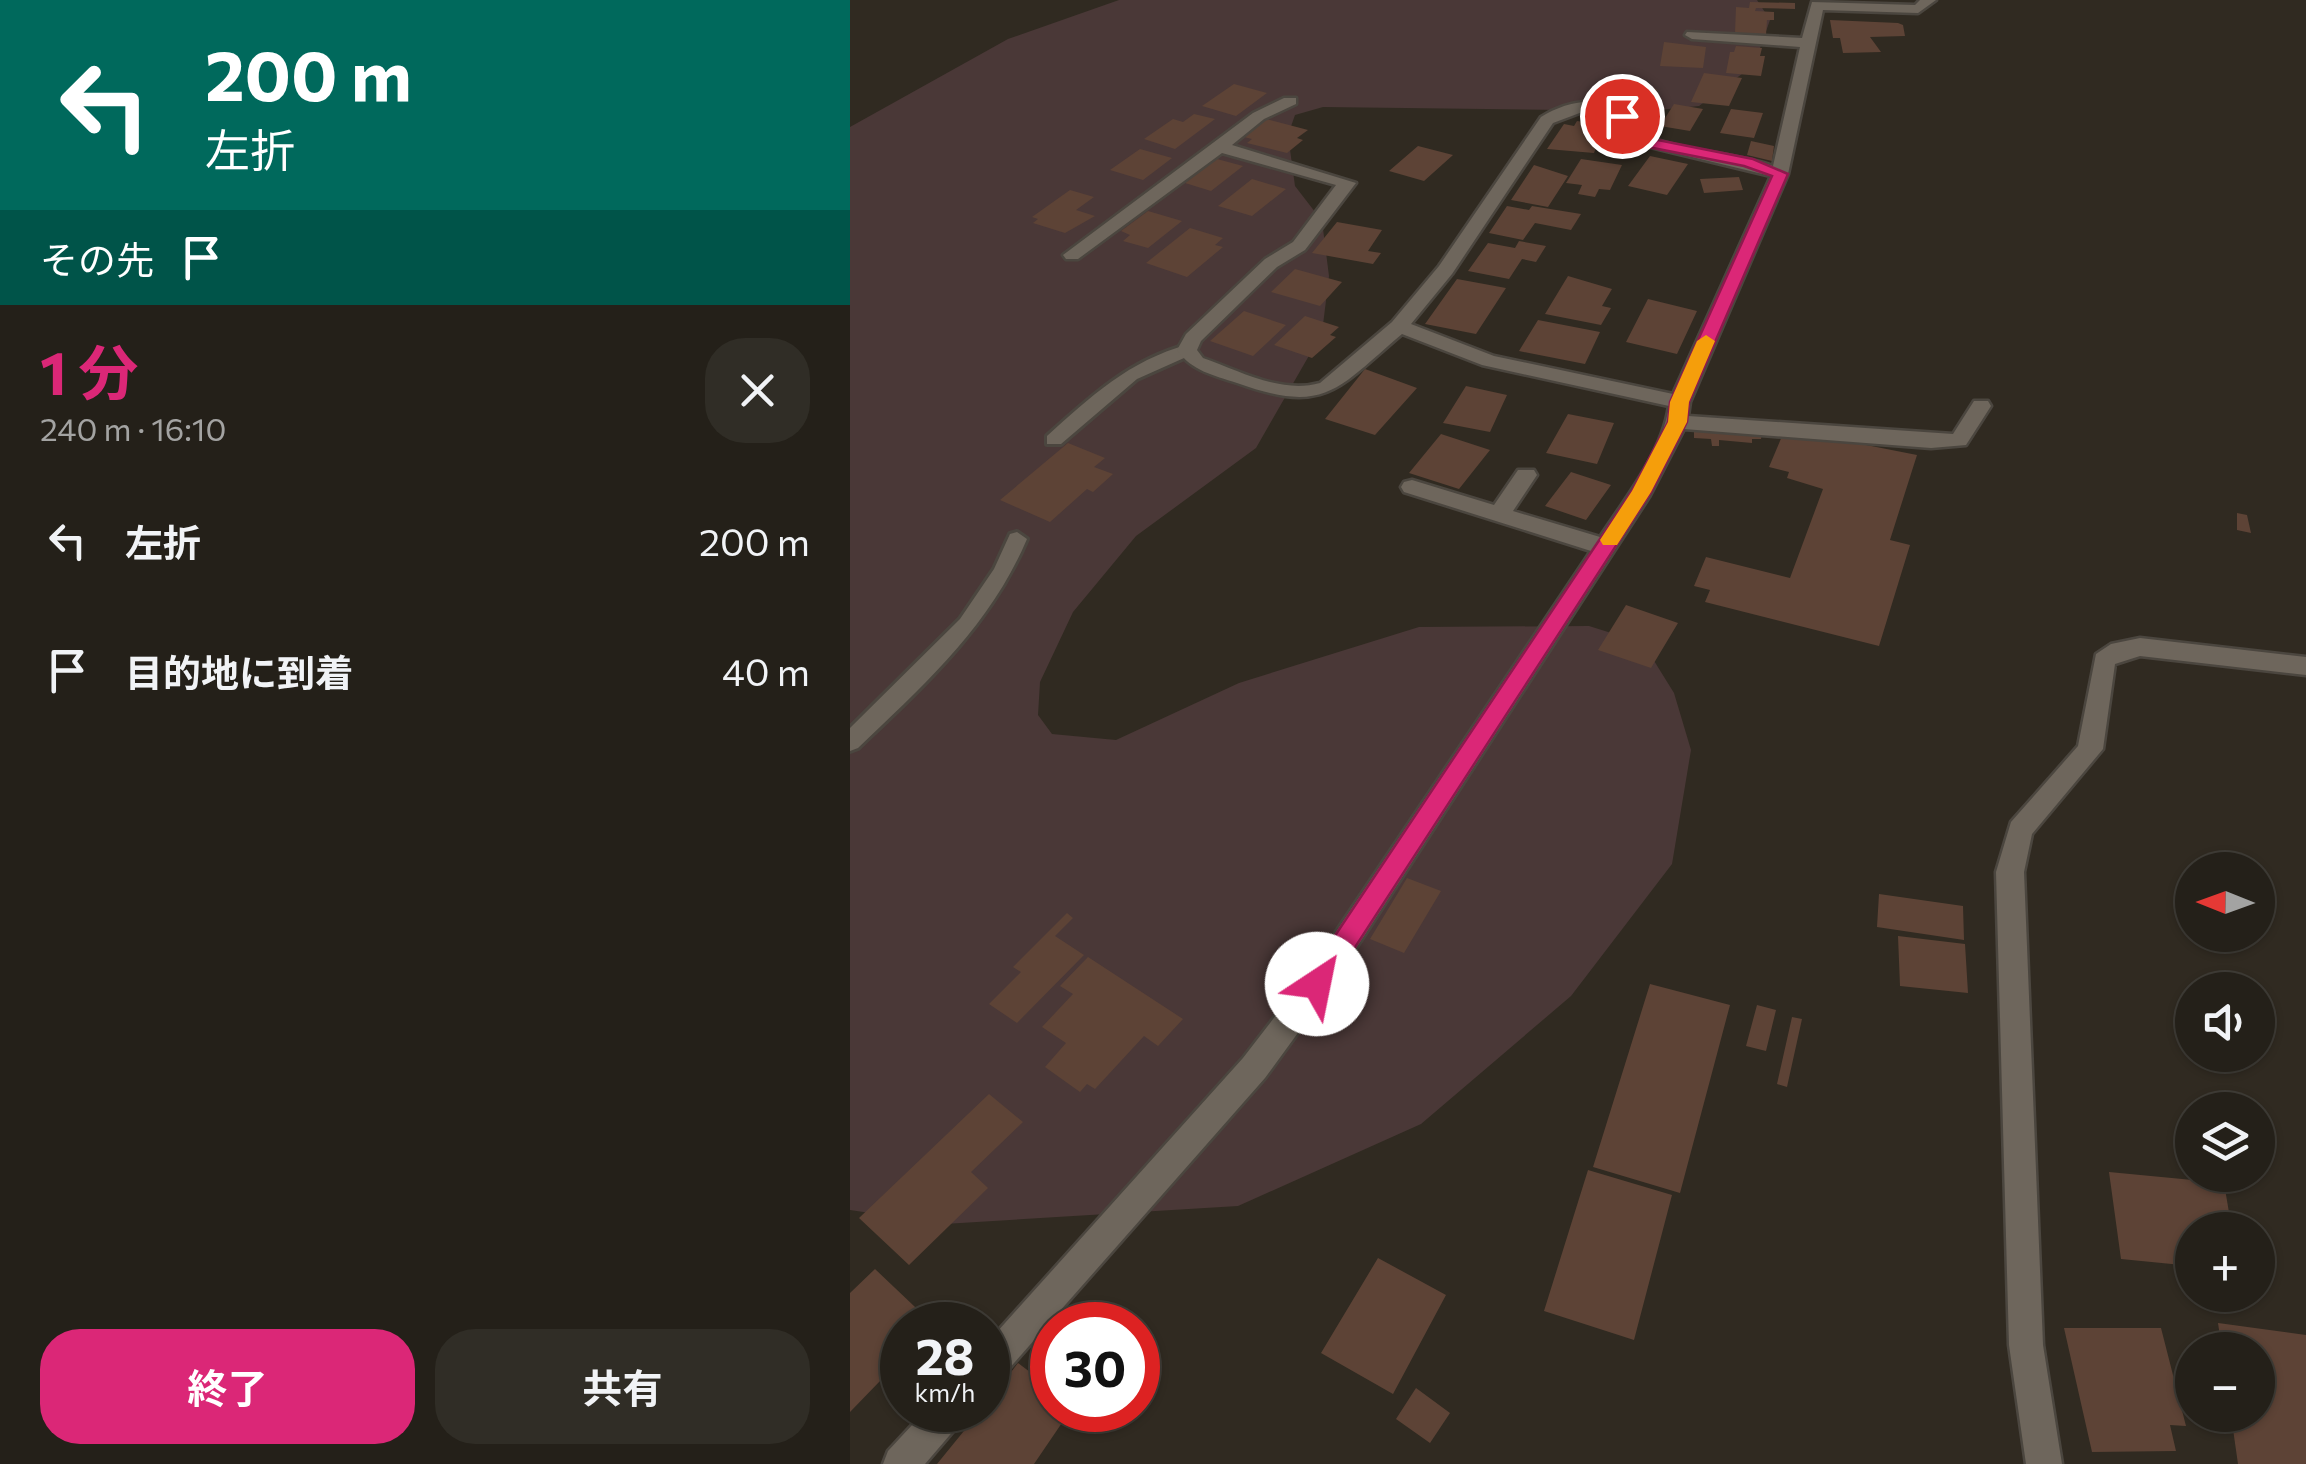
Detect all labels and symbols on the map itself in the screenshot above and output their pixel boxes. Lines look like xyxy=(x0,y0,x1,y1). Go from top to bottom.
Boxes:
pin xyxy=(1580,74,1665,159)
north arrow xyxy=(2175,852,2275,952)
position arrow xyxy=(1265,932,1369,1036)
speed limit sign: 30 xyxy=(1030,1302,1160,1432)

